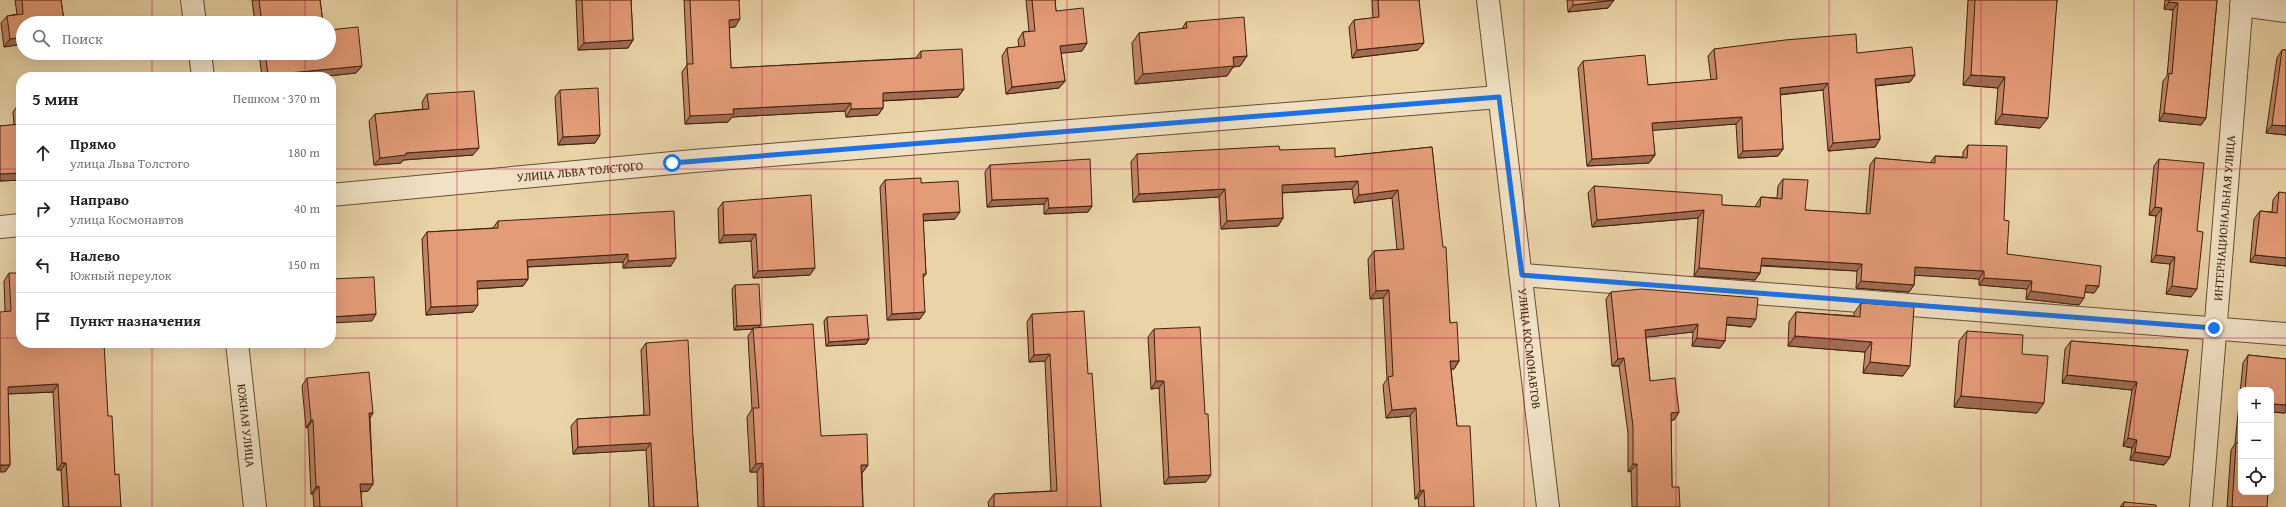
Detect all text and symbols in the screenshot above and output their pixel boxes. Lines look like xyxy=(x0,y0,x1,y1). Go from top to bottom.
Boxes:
search box xyxy=(16,16,336,60)
icon: search xyxy=(30,27,52,49)
text: Поиск xyxy=(62,28,103,49)
text: 5 мин xyxy=(32,86,78,111)
text: Пешком · 370 m xyxy=(233,89,320,108)
text: Прямо xyxy=(70,133,116,154)
street label: ИНТЕРНАЦИОНАЛЬНАЯ УЛИЦА xyxy=(2209,134,2239,301)
icon: ahead xyxy=(32,142,54,164)
text: 180 m xyxy=(288,143,320,162)
text: улица Льва Толстого xyxy=(70,154,190,173)
route start xyxy=(663,154,681,172)
street label: УЛИЦА ЛЬВА ТОЛСТОГО xyxy=(516,157,644,186)
text: Направо xyxy=(70,189,129,210)
icon: right xyxy=(32,198,54,220)
text: 40 m xyxy=(294,199,320,218)
text: улица Космонавтов xyxy=(70,210,184,229)
text: Налево xyxy=(70,245,120,266)
icon: left xyxy=(32,254,54,276)
text: 150 m xyxy=(288,255,320,274)
text: Южный переулок xyxy=(70,266,172,285)
street label: УЛИЦА КОСМОНАВТОВ xyxy=(1514,287,1545,410)
icon: arrive xyxy=(32,310,54,332)
text: Пункт назначения xyxy=(70,310,201,331)
route end xyxy=(2205,319,2223,337)
street label: ЮЖНАЯ УЛИЦА xyxy=(234,383,260,469)
map controls xyxy=(2238,387,2274,495)
button: + xyxy=(2238,387,2274,423)
button: − xyxy=(2238,423,2274,459)
button: locate xyxy=(2238,459,2274,495)

